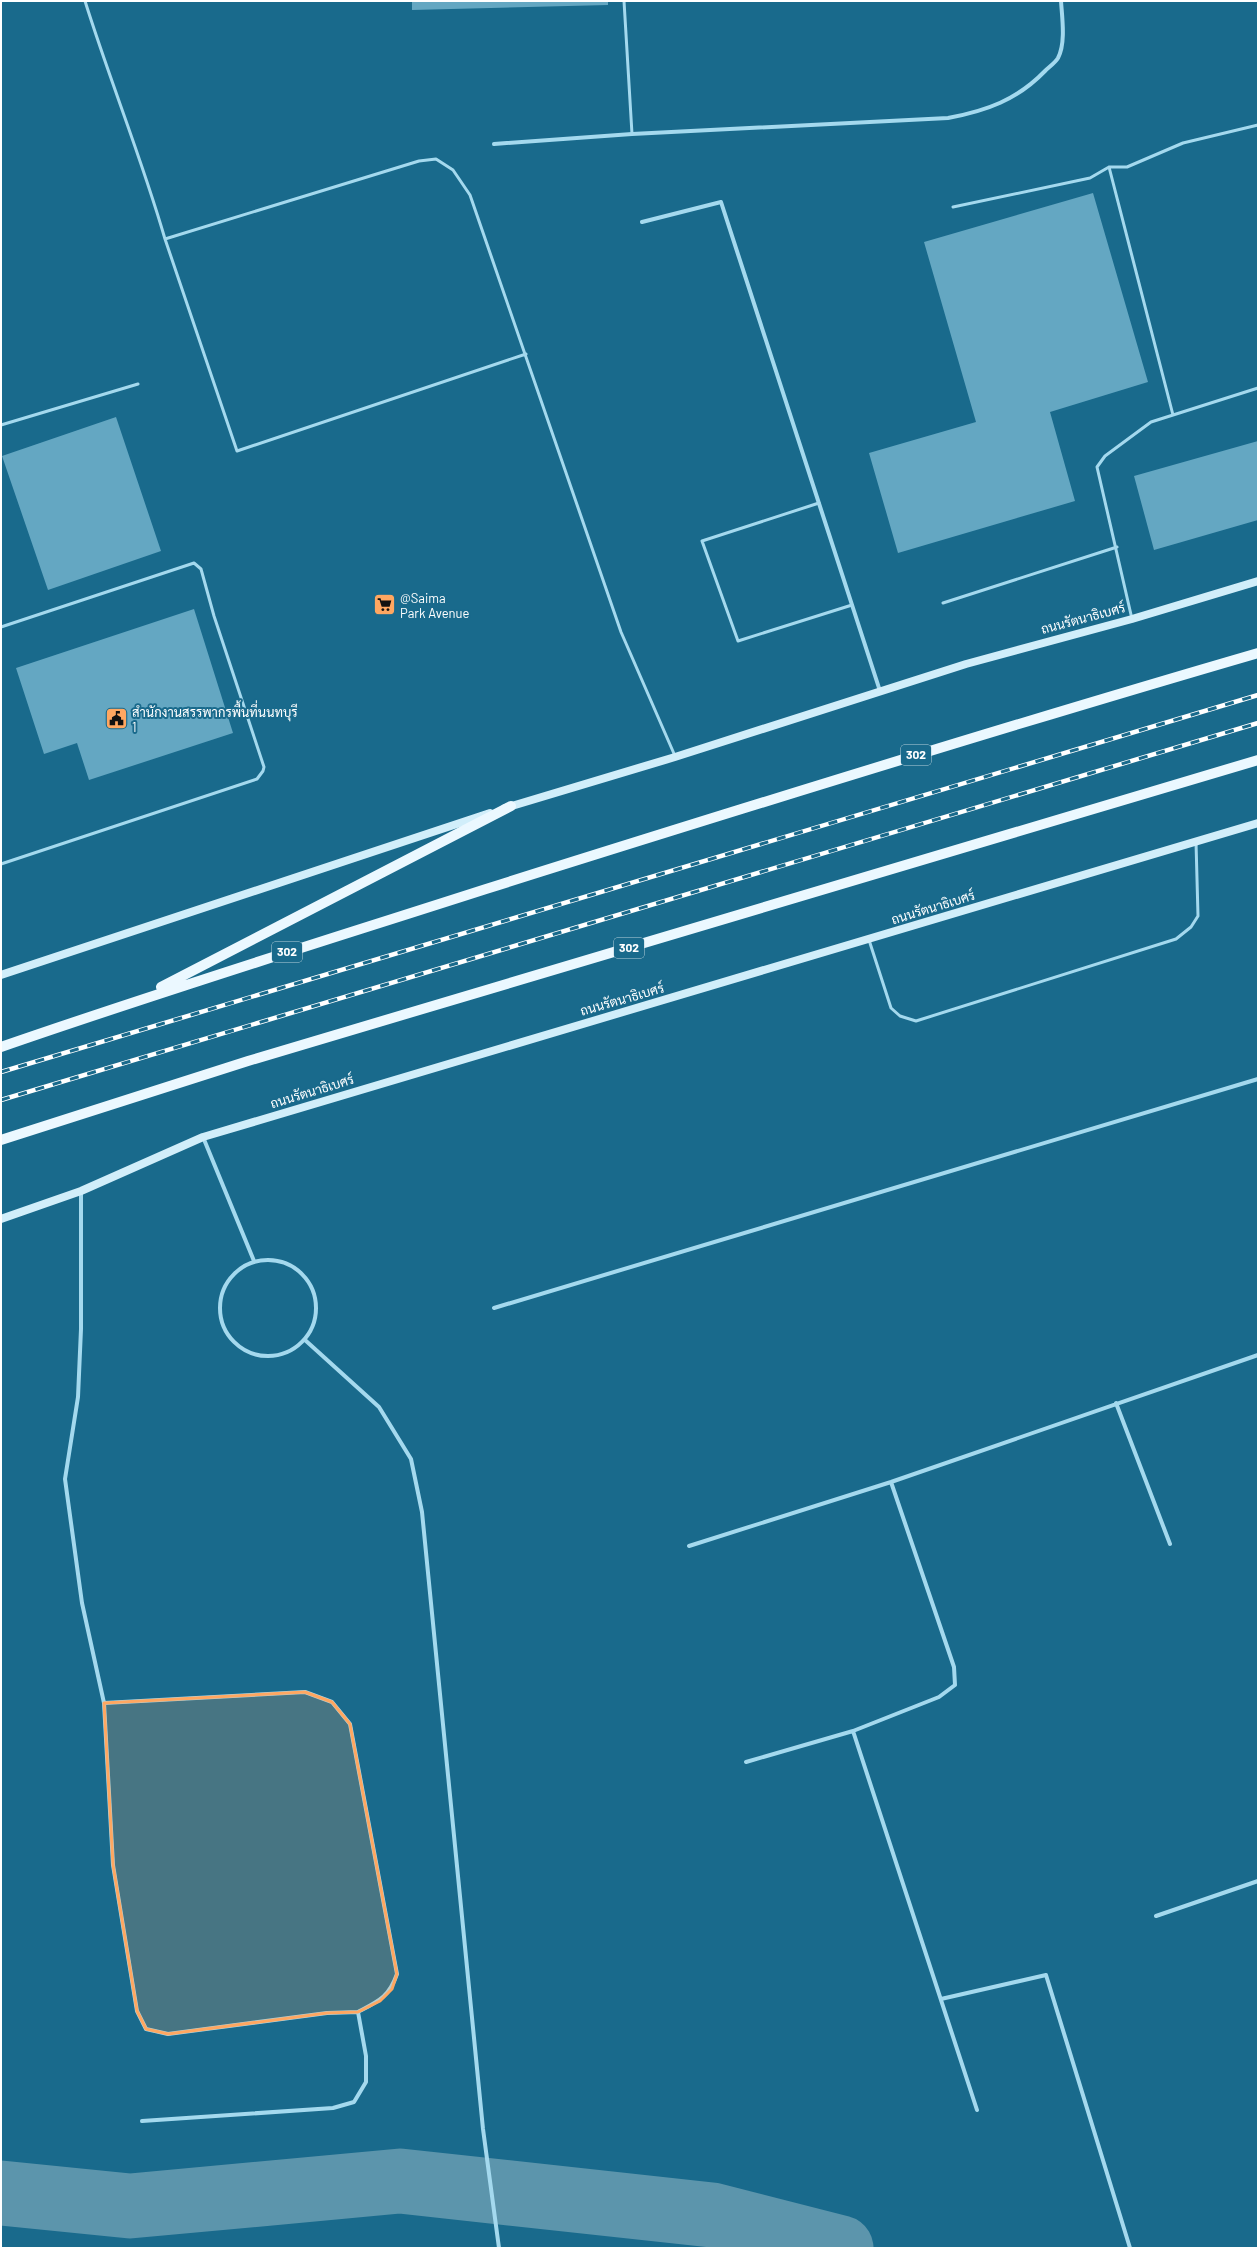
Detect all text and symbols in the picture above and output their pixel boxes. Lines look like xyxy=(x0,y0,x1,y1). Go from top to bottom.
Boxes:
place label: @Saima Park Avenue xyxy=(400,590,470,621)
supermarket icon: @Saima Park Avenue xyxy=(372,592,398,618)
street label: ถนนรัตนาธิเบศร์ xyxy=(1039,598,1127,637)
place label: สำนักงานสรรพากรพื้นที่นนทบุรี 1 xyxy=(132,700,298,735)
public building icon: สำนักงานสรรพากรพื้นที่นนทบุรี 1 xyxy=(104,706,130,732)
road number: 302 xyxy=(901,745,931,765)
street label: ถนนรัตนาธิเบศร์ xyxy=(889,886,977,927)
road number: 302 xyxy=(614,938,644,958)
road number: 302 xyxy=(272,942,302,962)
street label: ถนนรัตนาธิเบศร์ xyxy=(578,978,666,1019)
street label: ถนนรัตนาธิเบศร์ xyxy=(268,1070,356,1111)

